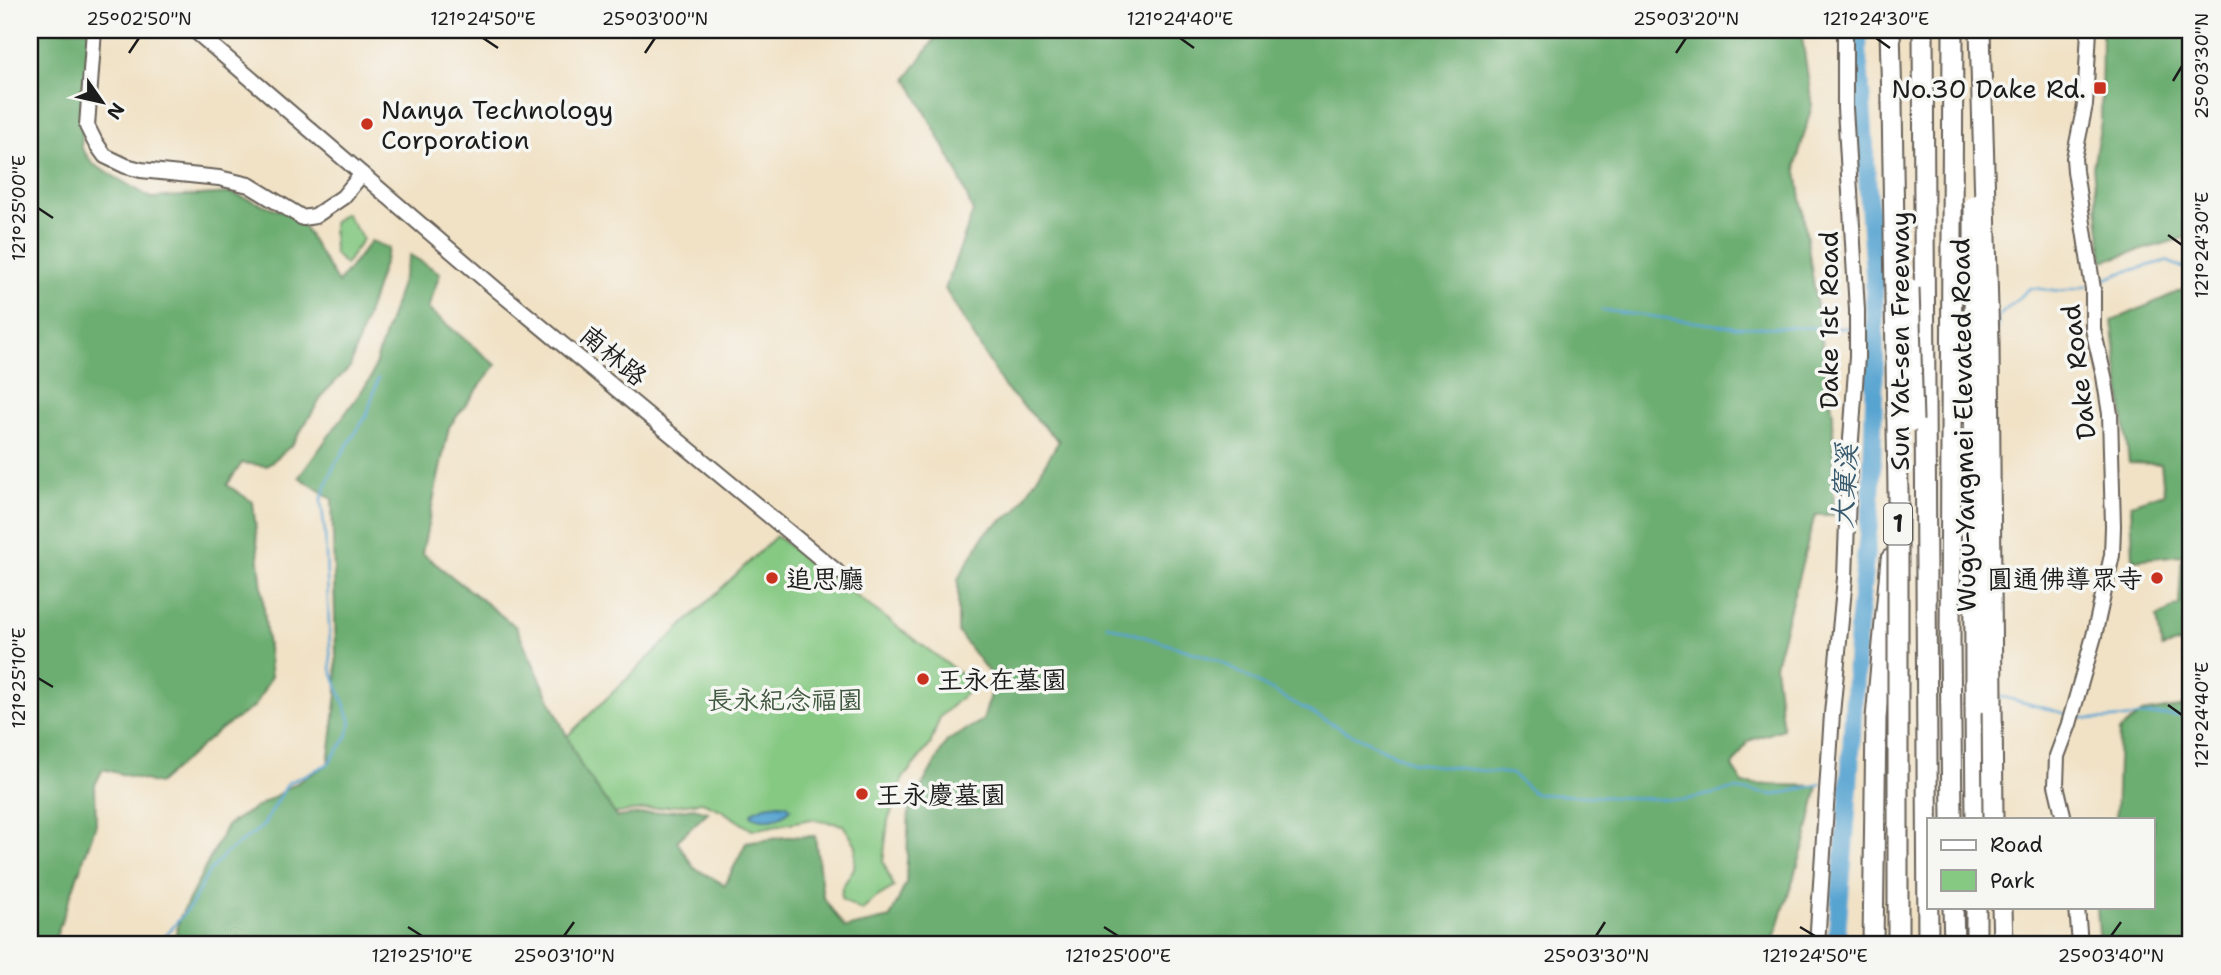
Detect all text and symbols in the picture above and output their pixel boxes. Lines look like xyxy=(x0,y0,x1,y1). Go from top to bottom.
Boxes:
text: 25°02'50"N xyxy=(86,7,192,31)
text: 121°24'50"E xyxy=(430,7,536,31)
text: 25°03'00"N xyxy=(602,7,708,31)
text: 121°24'40"E xyxy=(1127,7,1233,31)
text: 25°03'20"N xyxy=(1633,7,1739,31)
text: 121°24'30"E xyxy=(1823,7,1929,31)
text: 25°03'30"N xyxy=(2190,13,2214,119)
north arrow xyxy=(66,66,136,136)
place label: No.30 Dake Rd. xyxy=(1891,71,2086,106)
marker: No.30 Dake Rd. xyxy=(2092,80,2108,96)
place label: Nanya Technology Corporation xyxy=(381,92,613,157)
text: N xyxy=(101,98,130,124)
marker: Nanya Technology Corporation xyxy=(359,116,375,132)
text: 121°25'00"E xyxy=(7,155,31,261)
text: 121°24'30"E xyxy=(2190,192,2214,298)
street label: Sun Yat-sen Freeway xyxy=(1882,211,1917,471)
street label: Dake 1st Road xyxy=(1811,231,1846,409)
street label: Wugu-Yangmei Elevated Road xyxy=(1942,238,1984,612)
street label: Dake Road xyxy=(2052,303,2104,441)
street label: 南林路 xyxy=(573,317,655,393)
water label: 大窠溪 xyxy=(1823,441,1865,529)
road number: 1 xyxy=(1884,504,1912,544)
place label: 追思廳 xyxy=(786,561,864,596)
place label: 圓通佛導眾寺 xyxy=(1987,561,2143,596)
marker: 追思廳 xyxy=(764,570,780,586)
marker: 圓通佛導眾寺 xyxy=(2149,570,2165,586)
text: 121°25'10"E xyxy=(7,627,31,729)
place label: 王永在墓園 xyxy=(937,662,1067,697)
text: 121°24'40"E xyxy=(2190,662,2214,768)
marker: 王永在墓園 xyxy=(915,671,931,687)
park label: 長永紀念福園 xyxy=(707,682,863,717)
place label: 王永慶墓園 xyxy=(876,777,1006,812)
marker: 王永慶墓園 xyxy=(854,786,870,802)
legend xyxy=(1927,818,2154,908)
text: Road xyxy=(1990,831,2043,859)
text: Park xyxy=(1990,867,2035,895)
text: 121°25'10"E xyxy=(371,944,473,968)
text: 25°03'10"N xyxy=(513,944,615,968)
text: 121°25'00"E xyxy=(1065,944,1171,968)
text: 25°03'30"N xyxy=(1543,944,1649,968)
text: 121°24'50"E xyxy=(1762,944,1868,968)
text: 25°03'40"N xyxy=(2058,944,2164,968)

